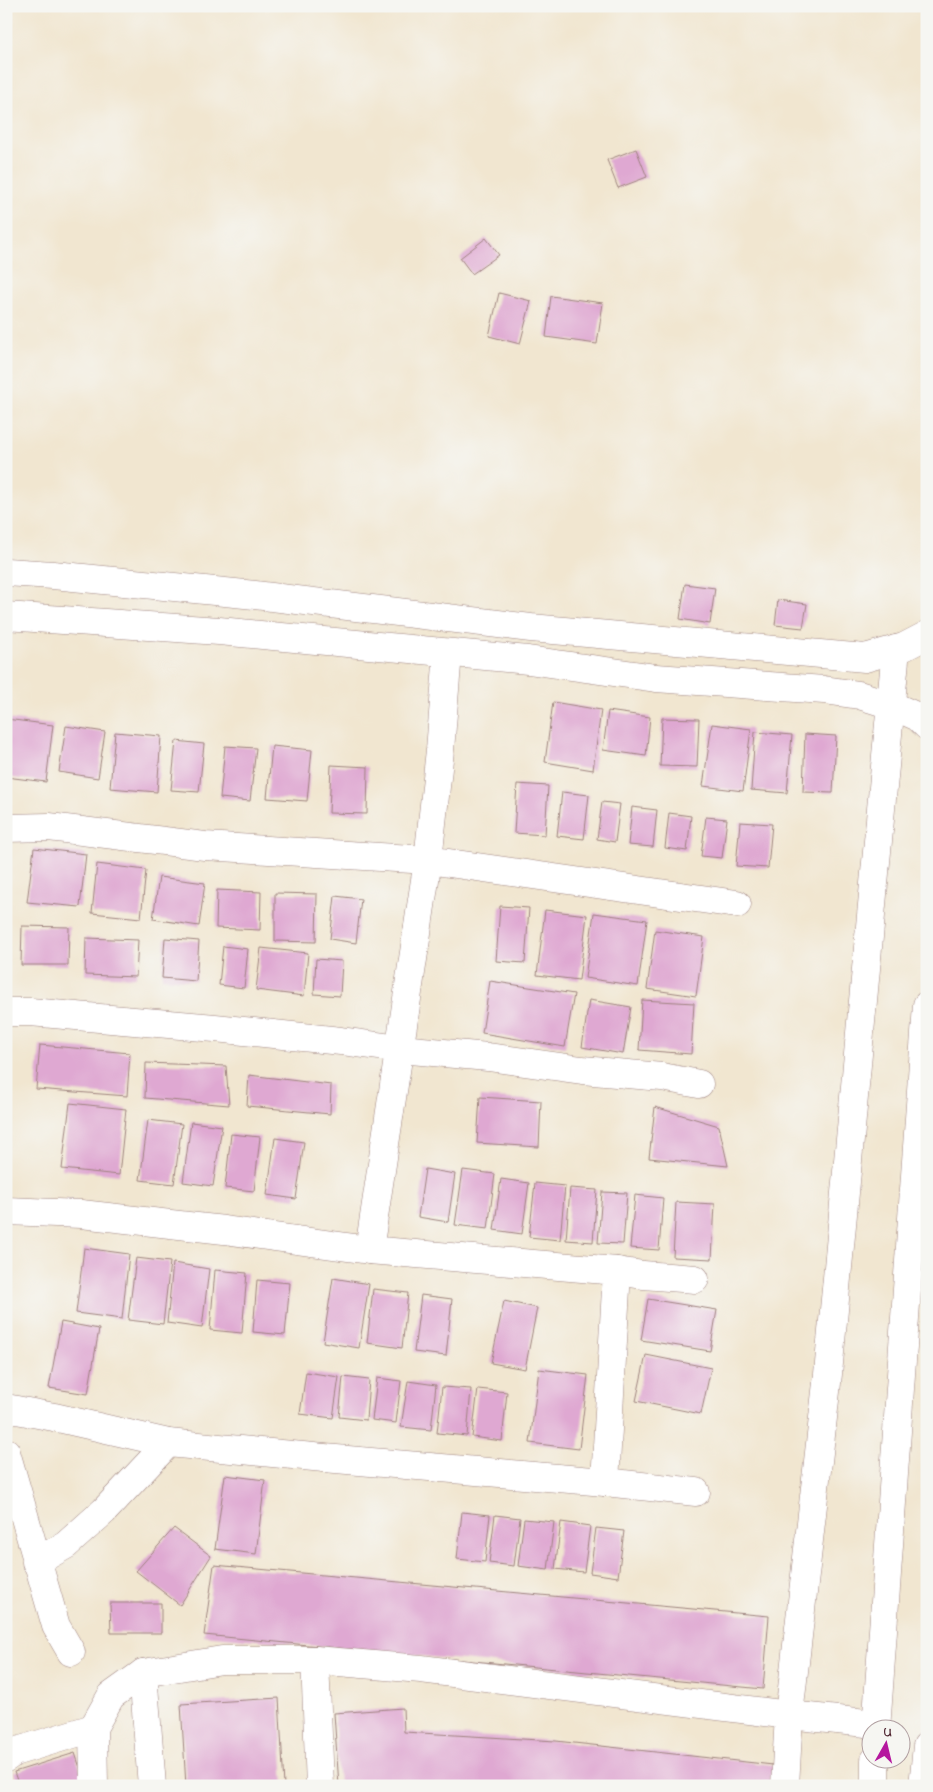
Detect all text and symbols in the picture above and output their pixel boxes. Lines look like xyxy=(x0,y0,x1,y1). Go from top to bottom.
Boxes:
north arrow xyxy=(860,1720,910,1770)
text: U xyxy=(882,1722,894,1744)

